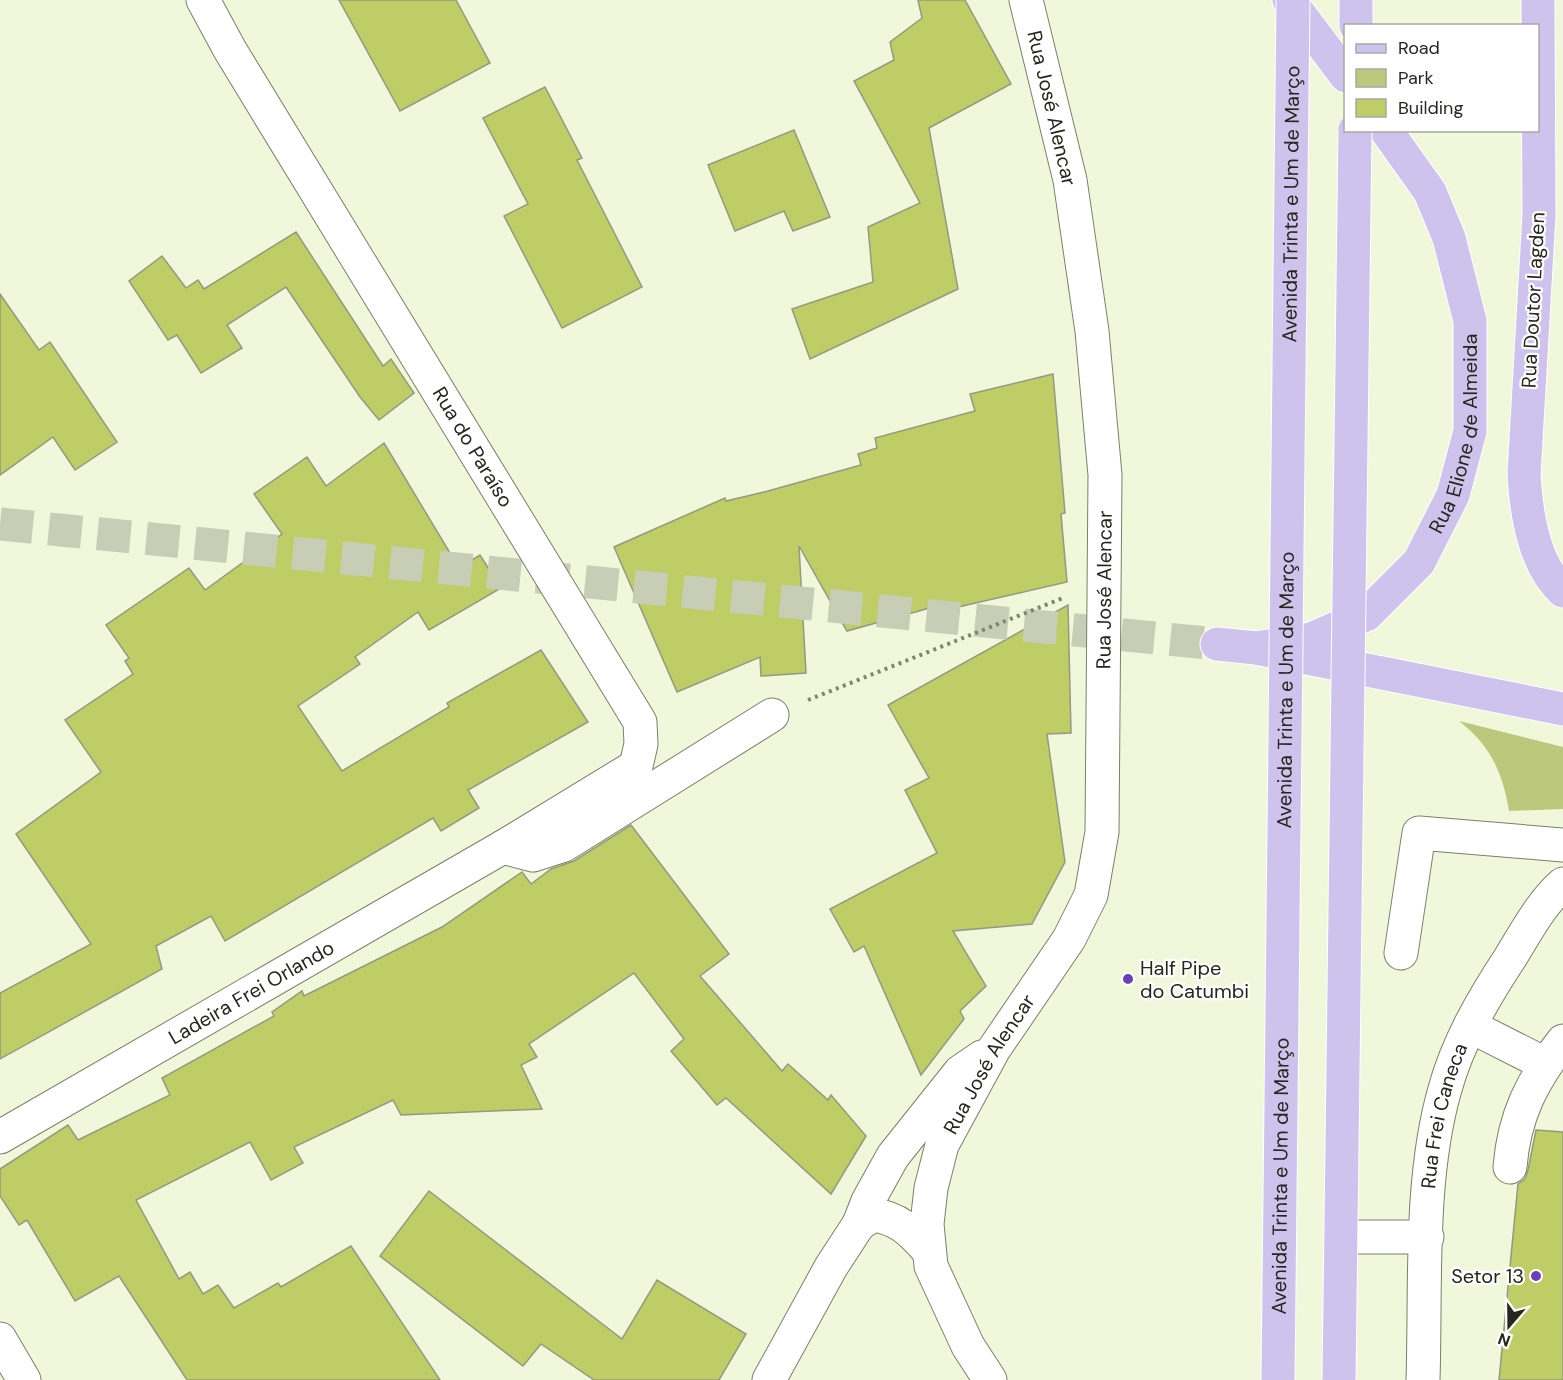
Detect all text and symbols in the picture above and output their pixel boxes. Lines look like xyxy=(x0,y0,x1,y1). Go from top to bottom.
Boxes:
legend xyxy=(1344,24,1539,132)
street label: Rua José Alencar xyxy=(1022,28,1082,188)
text: Road xyxy=(1398,36,1440,60)
street label: Avenida Trinta e Um de Março xyxy=(1276,65,1305,343)
text: Park xyxy=(1398,66,1434,90)
text: Building xyxy=(1398,96,1463,120)
street label: Rua Doutor Lagden xyxy=(1515,211,1551,389)
street label: Rua Elione de Almeida xyxy=(1423,334,1484,538)
street label: Rua do Paraíso xyxy=(427,382,519,512)
street label: Rua José Alencar xyxy=(1090,511,1118,669)
street label: Avenida Trinta e Um de Março xyxy=(1271,551,1300,829)
street label: Ladeira Frei Orlando xyxy=(164,934,339,1050)
place label: Half Pipe do Catumbi xyxy=(1140,955,1249,1004)
marker: Half Pipe do Catumbi xyxy=(1121,972,1135,986)
street label: Rua José Alencar xyxy=(937,989,1041,1139)
street label: Avenida Trinta e Um de Março xyxy=(1266,1037,1295,1315)
street label: Rua Frei Caneca xyxy=(1415,1039,1473,1190)
place label: Setor 13 xyxy=(1451,1263,1524,1289)
marker: Setor 13 xyxy=(1529,1269,1543,1283)
north arrow xyxy=(1479,1296,1539,1356)
text: N xyxy=(1495,1328,1513,1351)

